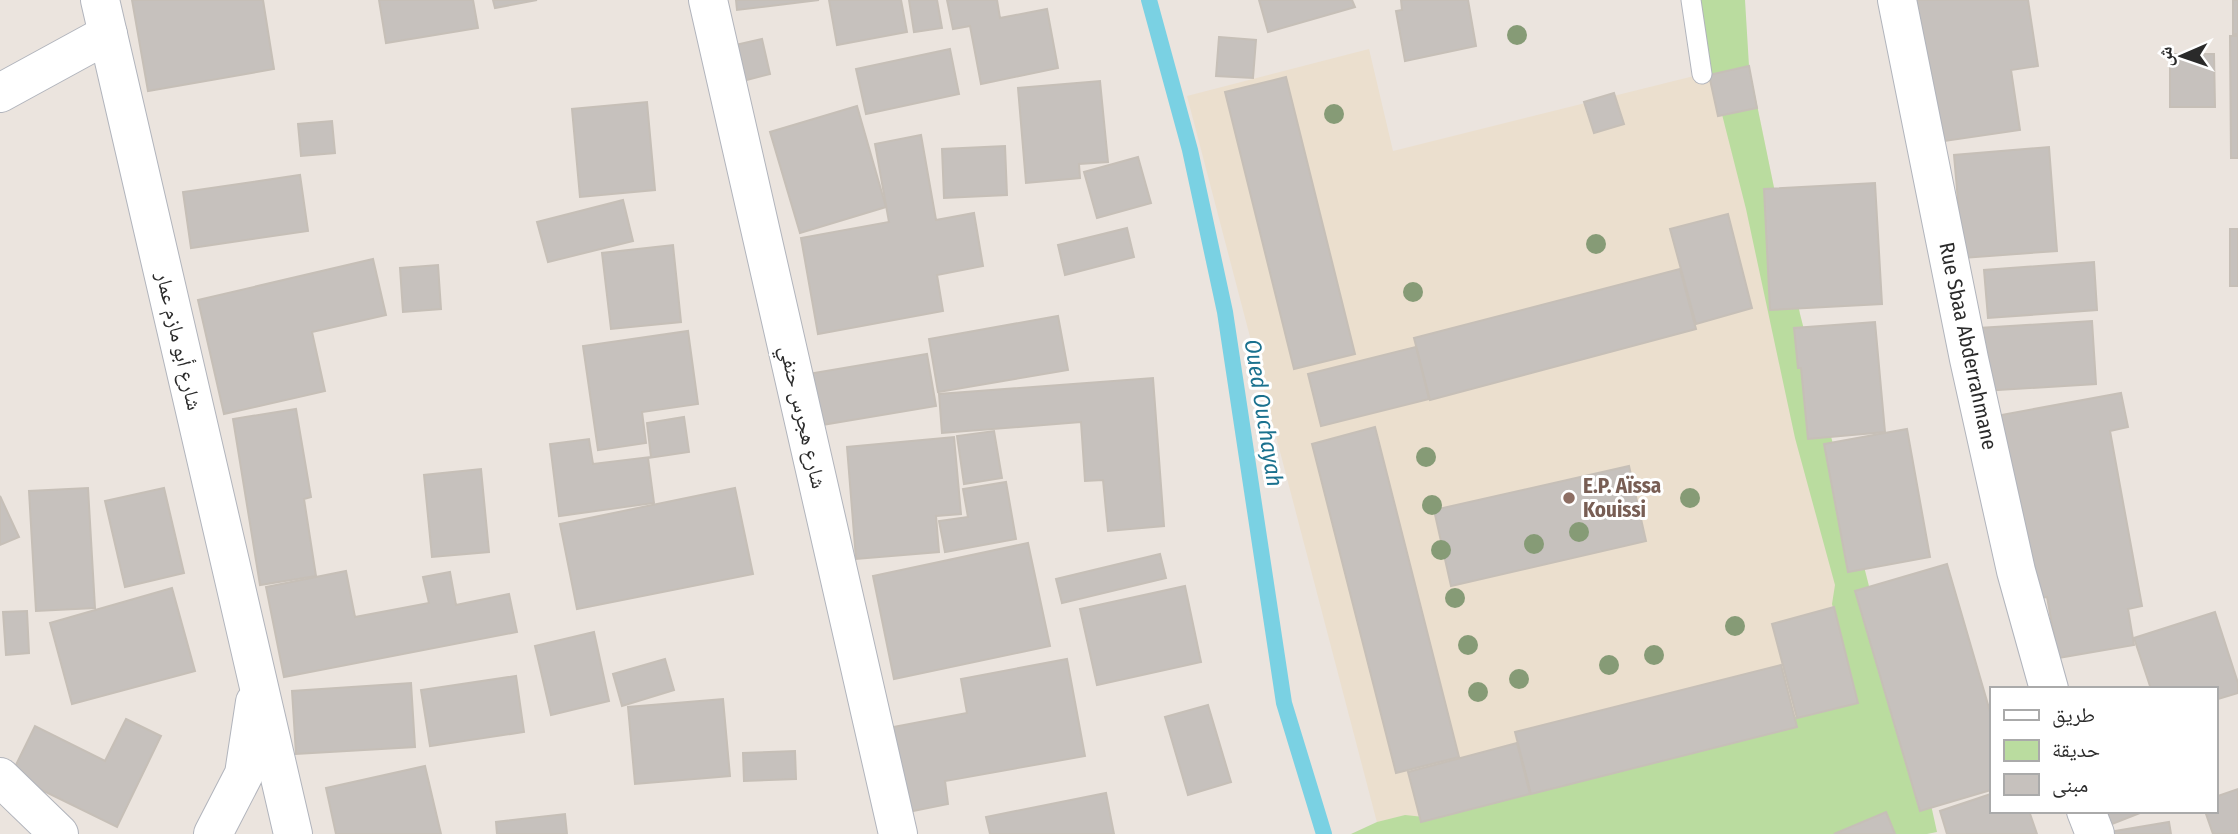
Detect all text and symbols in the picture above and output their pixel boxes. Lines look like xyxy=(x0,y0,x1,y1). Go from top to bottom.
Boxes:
north arrow xyxy=(2147,21,2217,91)
text: ش xyxy=(2154,46,2177,67)
street label: Rue Sbaa Abderrahmane xyxy=(1933,240,2003,452)
street label: شارع أبو مازم عمار xyxy=(149,268,208,413)
water label: Oued Ouchayah xyxy=(1239,337,1289,489)
street label: شارع هجرس حنفي xyxy=(771,343,832,492)
place label: E.P. Aïssa Kouissi xyxy=(1583,473,1661,523)
marker: E.P. Aïssa Kouissi xyxy=(1561,490,1577,506)
legend xyxy=(1990,687,2217,813)
text: طريق xyxy=(2052,702,2095,728)
text: حديقة xyxy=(2052,737,2100,763)
text: مبنى xyxy=(2052,772,2088,798)

